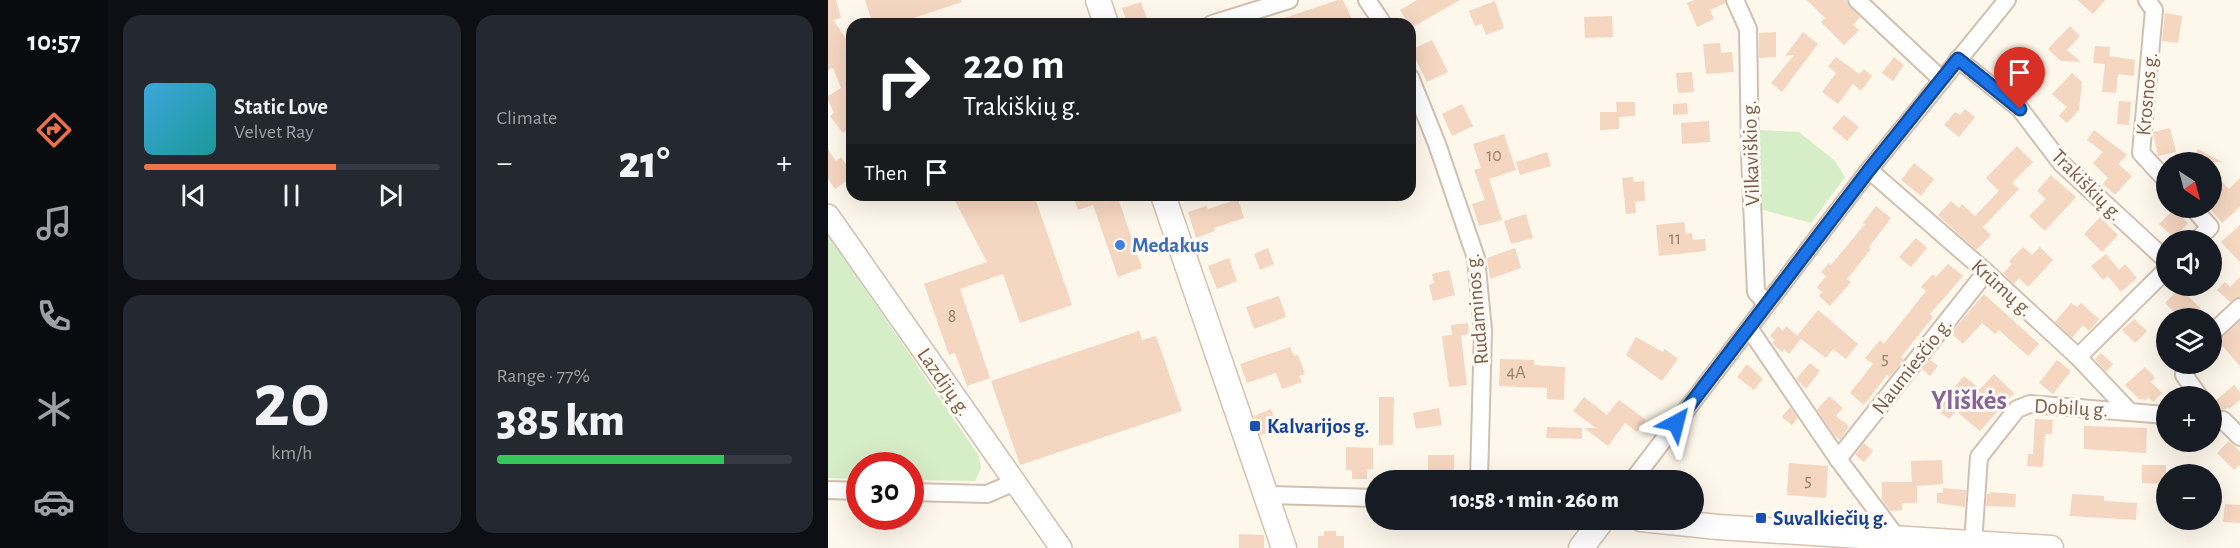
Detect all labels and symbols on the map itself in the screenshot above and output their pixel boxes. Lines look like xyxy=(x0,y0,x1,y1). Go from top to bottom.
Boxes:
pin xyxy=(1994,47,2045,109)
street label: Krosnos g. xyxy=(2133,51,2161,137)
street label: Vilkaviškio g. xyxy=(1739,100,1763,206)
street label: Trakiškių g. xyxy=(2047,145,2127,225)
house number: 10 xyxy=(1486,147,1502,165)
north arrow xyxy=(2156,152,2222,218)
house number: 11 xyxy=(1669,230,1681,248)
place label: Medakus xyxy=(1132,235,1209,256)
marker: Medakus xyxy=(1113,238,1127,252)
street label: Rudaminos g. xyxy=(1462,253,1492,365)
street label: Krūmų g. xyxy=(1967,255,2037,321)
house number: 8 xyxy=(948,308,956,326)
street label: Naumiesčio g. xyxy=(1868,314,1956,418)
street label: Lazdijų g. xyxy=(913,344,975,420)
house number: 5 xyxy=(1881,350,1889,368)
house number: 4A xyxy=(1506,364,1526,382)
district label: Yliškės xyxy=(1931,387,2007,414)
position arrow xyxy=(1644,391,1708,455)
street label: Dobilų g. xyxy=(2033,396,2109,420)
place label: Kalvarijos g. xyxy=(1267,416,1369,437)
marker: Kalvarijos g. xyxy=(1248,419,1262,433)
speed limit sign: 30 xyxy=(846,452,924,530)
house number: 5 xyxy=(1804,472,1812,490)
place label: Suvalkiečių g. xyxy=(1773,508,1888,529)
marker: Suvalkiečių g. xyxy=(1754,511,1768,525)

